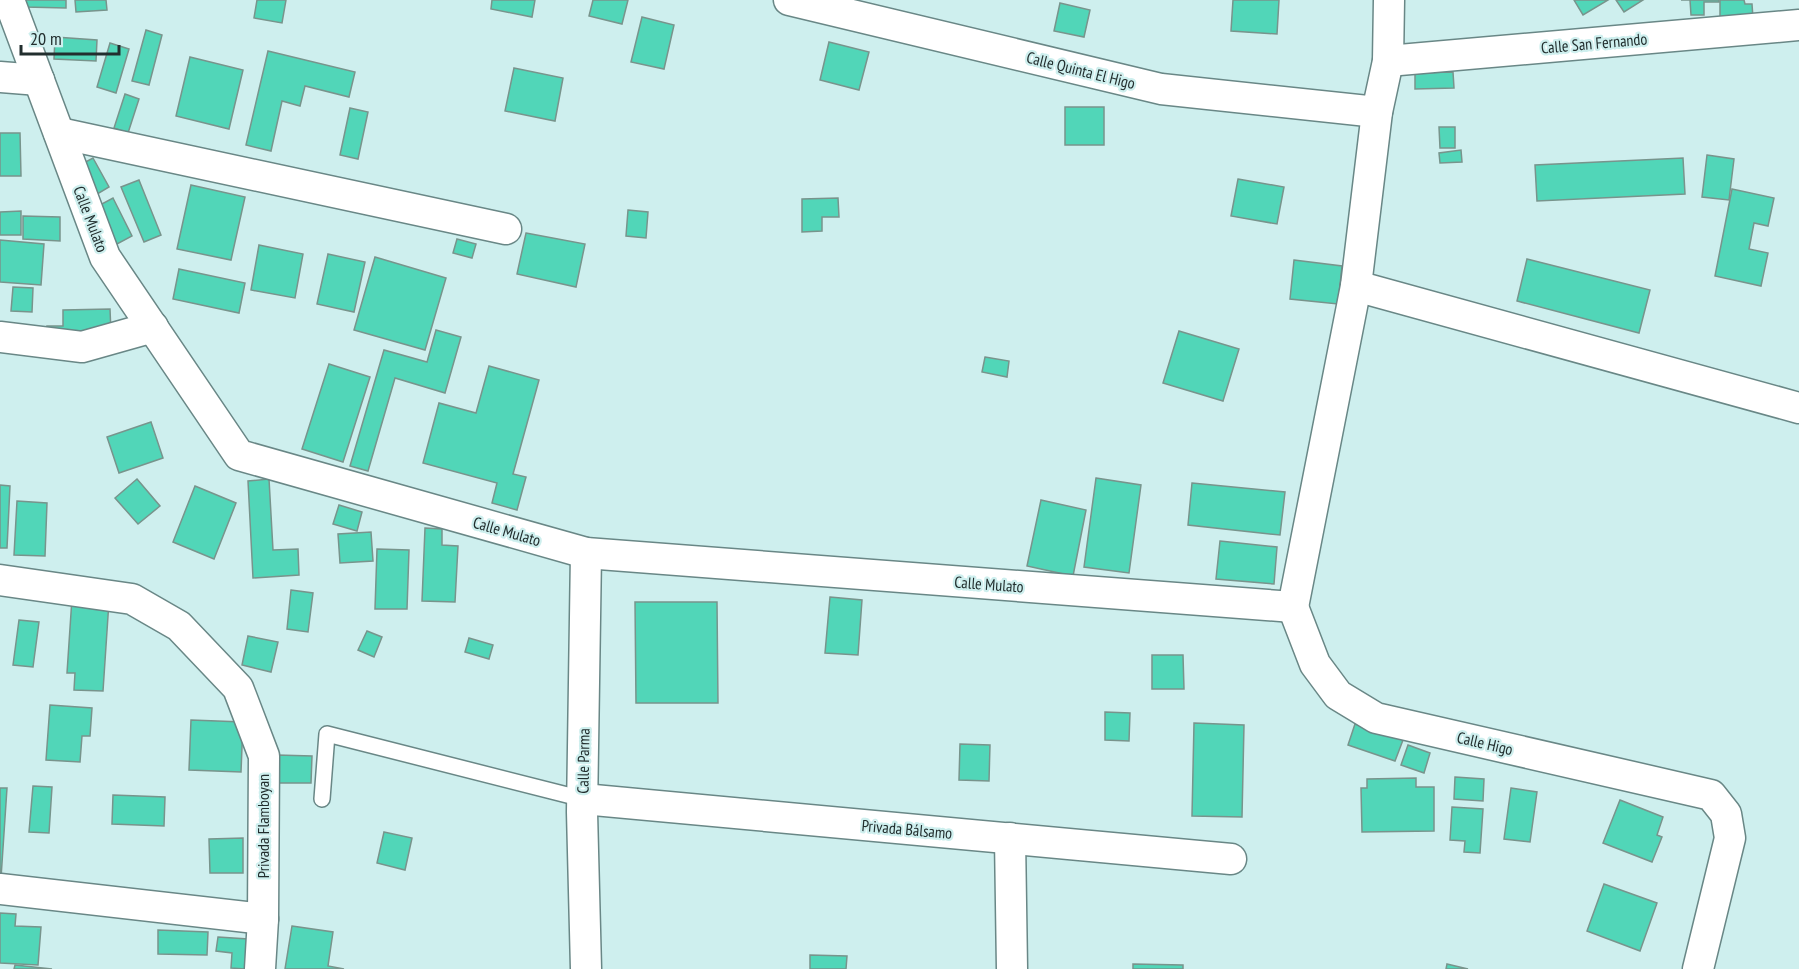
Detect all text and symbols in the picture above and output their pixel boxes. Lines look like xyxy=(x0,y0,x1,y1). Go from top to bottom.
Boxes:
scale bar xyxy=(21,18,118,56)
text: 20 m xyxy=(30,27,62,50)
street label: Calle San Fernando xyxy=(1540,28,1648,58)
street label: Calle Quinta El Higo xyxy=(1025,47,1137,93)
street label: Calle Mulato xyxy=(69,183,113,255)
street label: Calle Mulato xyxy=(471,512,543,550)
street label: Calle Mulato xyxy=(954,572,1024,596)
street label: Calle Higo xyxy=(1455,727,1515,759)
street label: Calle Parma xyxy=(572,728,594,794)
street label: Privada Flamboyan xyxy=(253,774,273,878)
street label: Privada Bálsamo xyxy=(861,815,953,843)

